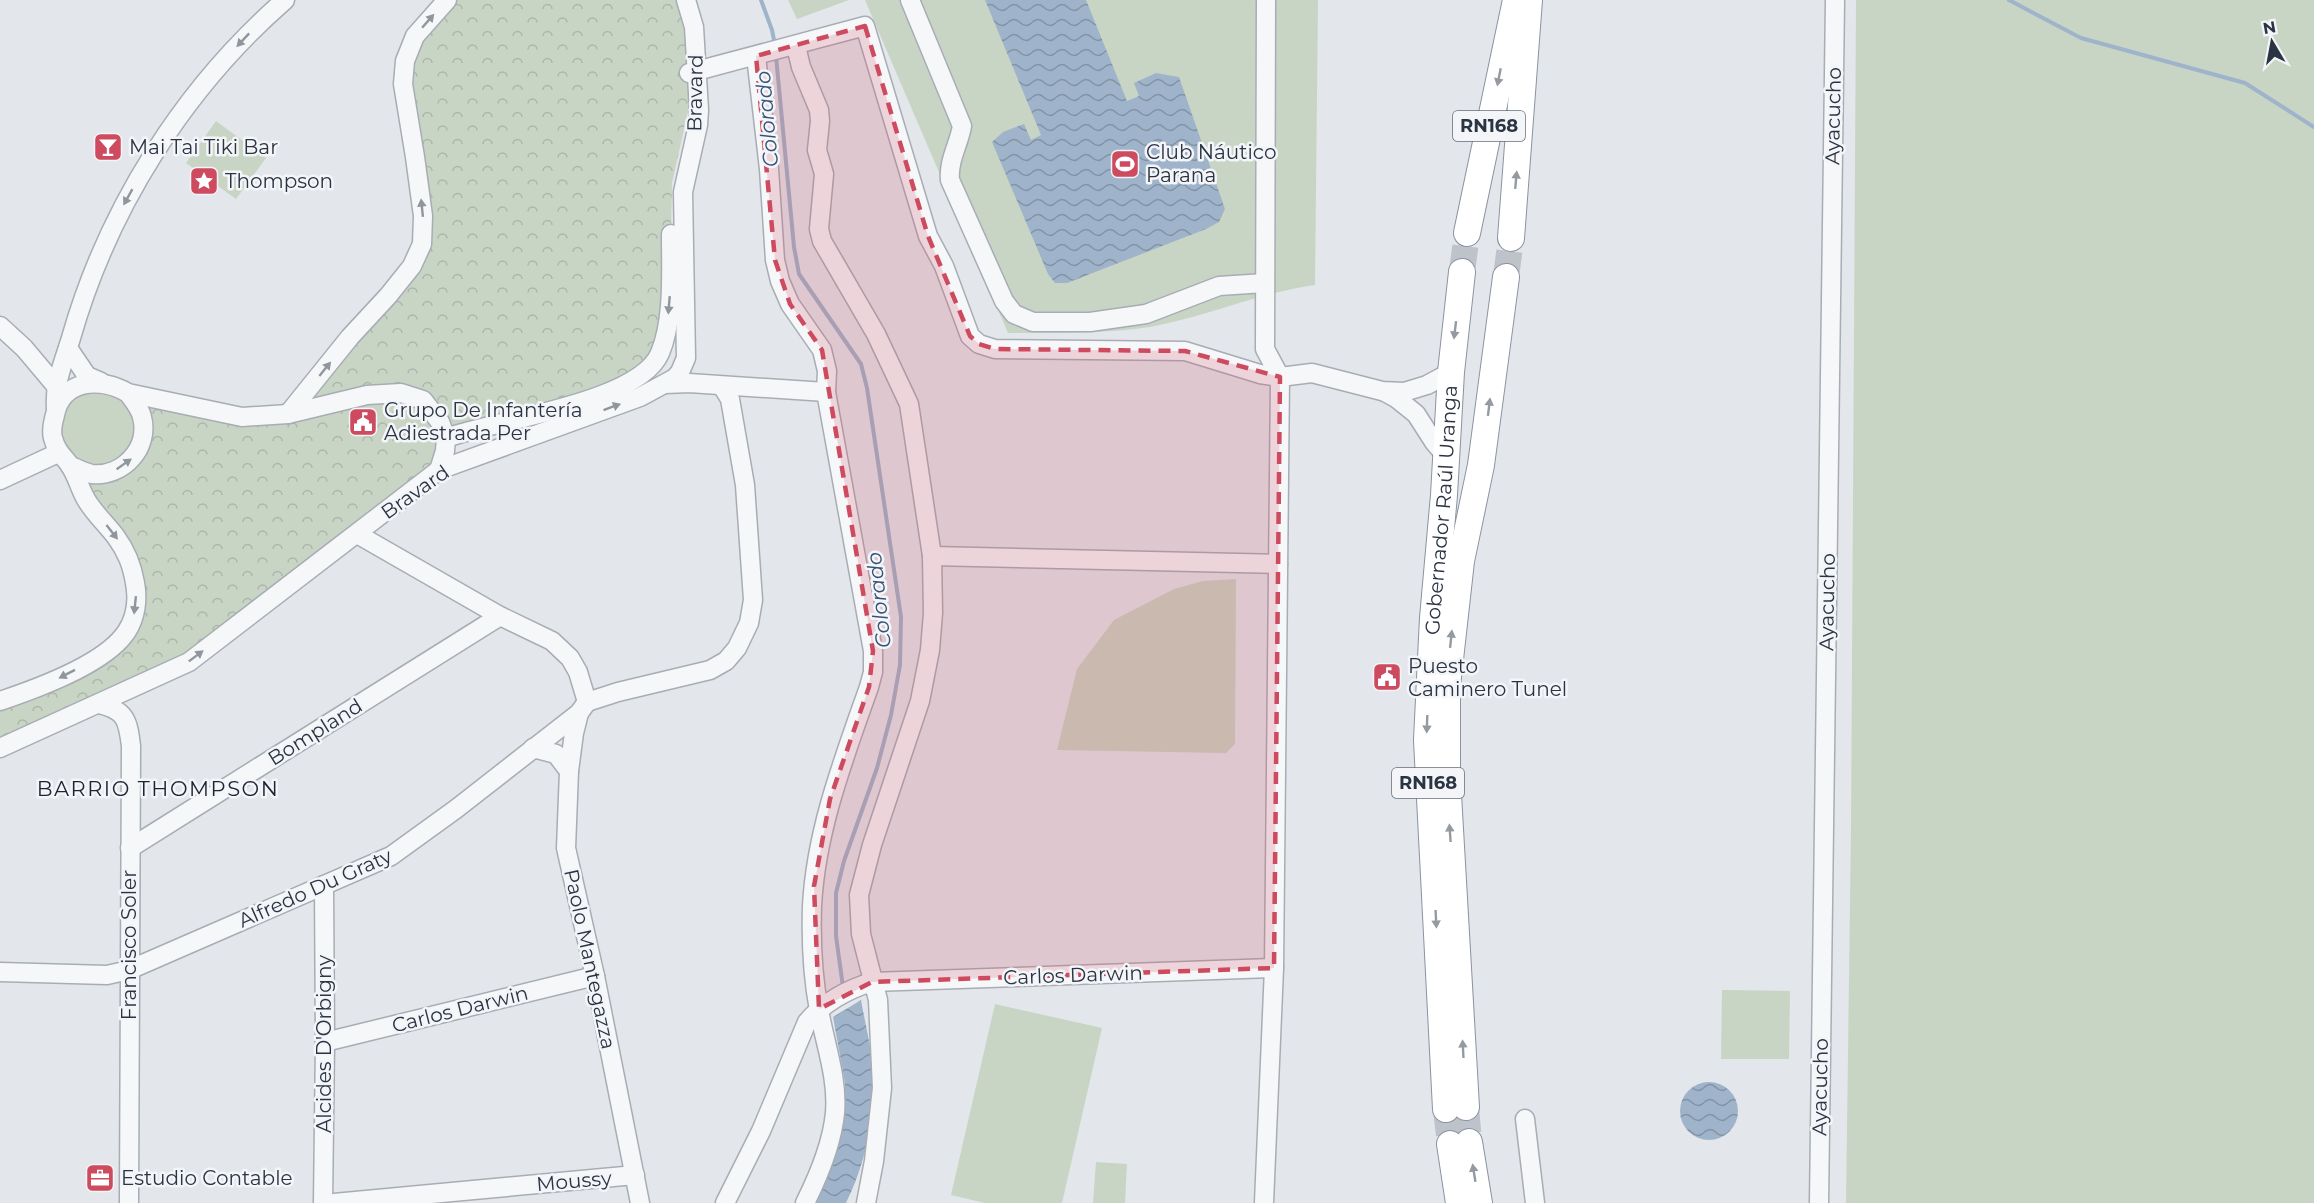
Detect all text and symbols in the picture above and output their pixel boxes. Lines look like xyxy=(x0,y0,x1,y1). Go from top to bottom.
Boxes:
north arrow xyxy=(2242,12,2302,72)
one-way arrow xyxy=(421,14,434,29)
text: N xyxy=(2261,17,2278,38)
one-way arrow xyxy=(236,33,250,47)
street label: Bravard xyxy=(682,54,708,132)
street label: Ayacucho xyxy=(1820,67,1846,165)
one-way arrow xyxy=(1494,68,1503,87)
water label: Colorado xyxy=(750,70,783,168)
road number: RN168 xyxy=(1453,111,1525,141)
bar icon: Mai Tai Tiki Bar xyxy=(92,131,124,163)
place label: Mai Tai Tiki Bar xyxy=(129,135,278,159)
place label: Club Náutico Parana xyxy=(1146,140,1276,187)
sports icon: Club Náutico Parana xyxy=(1109,148,1141,180)
place icon: Thompson xyxy=(188,165,220,197)
place label: Thompson xyxy=(225,169,333,193)
one-way arrow xyxy=(1511,170,1520,189)
one-way arrow xyxy=(123,189,133,206)
one-way arrow xyxy=(417,198,427,217)
one-way arrow xyxy=(664,295,673,314)
one-way arrow xyxy=(1450,320,1460,339)
one-way arrow xyxy=(318,361,330,376)
street label: Gobernador Raúl Uranga xyxy=(1420,384,1462,635)
place label: Grupo De Infantería Adiestrada Per xyxy=(384,398,582,445)
one-way arrow xyxy=(1484,398,1494,417)
one-way arrow xyxy=(603,401,621,411)
public building icon: Grupo De Infantería Adiestrada Per xyxy=(347,406,379,438)
one-way arrow xyxy=(116,458,132,470)
street label: Bravard xyxy=(376,460,454,524)
one-way arrow xyxy=(105,524,118,540)
water label: Colorado xyxy=(861,551,896,649)
street label: Ayacucho xyxy=(1814,553,1840,651)
one-way arrow xyxy=(130,596,140,615)
one-way arrow xyxy=(1447,629,1456,648)
one-way arrow xyxy=(188,650,204,663)
place label: Puesto Caminero Tunel xyxy=(1408,654,1567,701)
public building icon: Puesto Caminero Tunel xyxy=(1371,661,1403,693)
one-way arrow xyxy=(59,669,76,679)
street label: Bompland xyxy=(263,694,367,770)
one-way arrow xyxy=(1422,715,1432,734)
road number: RN168 xyxy=(1392,768,1464,798)
district label: BARRIO THOMPSON xyxy=(37,776,279,801)
one-way arrow xyxy=(1446,824,1455,843)
street label: Alfredo Du Graty xyxy=(234,843,396,933)
street label: Paolo Mantegazza xyxy=(559,867,621,1051)
street label: Francisco Soler xyxy=(117,870,141,1020)
one-way arrow xyxy=(1432,910,1441,929)
street label: Alcides D'Orbigny xyxy=(312,955,336,1133)
street label: Carlos Darwin xyxy=(1003,961,1143,989)
street label: Carlos Darwin xyxy=(389,980,531,1038)
street label: Ayacucho xyxy=(1807,1038,1833,1136)
one-way arrow xyxy=(1458,1039,1468,1058)
office icon: Estudio Contable xyxy=(84,1162,116,1194)
one-way arrow xyxy=(1470,1163,1479,1182)
place label: Estudio Contable xyxy=(121,1166,293,1190)
street label: Moussy xyxy=(535,1166,613,1196)

